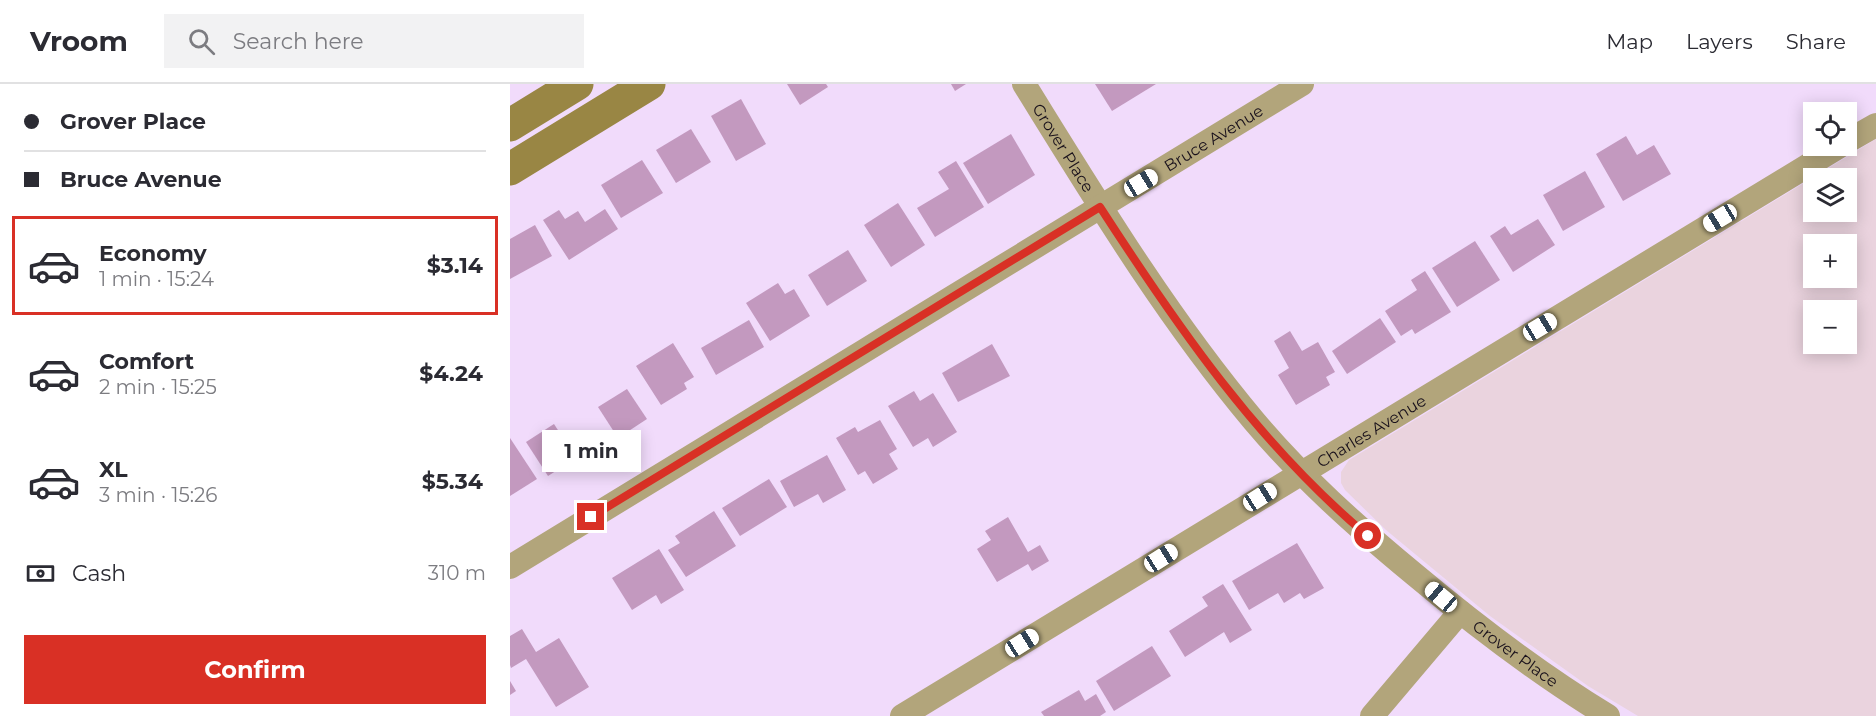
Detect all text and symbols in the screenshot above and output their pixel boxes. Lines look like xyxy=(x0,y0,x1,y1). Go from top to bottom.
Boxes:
search box xyxy=(164,14,584,68)
text: Vroom xyxy=(30,24,128,58)
icon: search xyxy=(185,25,218,58)
text: Search here xyxy=(233,28,364,55)
text: Map xyxy=(1606,29,1653,54)
text: Layers xyxy=(1686,29,1753,54)
text: Share xyxy=(1786,29,1846,54)
street label: Grover Place xyxy=(1028,100,1098,196)
street label: Bruce Avenue xyxy=(1161,101,1267,176)
map controls xyxy=(1803,102,1857,354)
button: locate xyxy=(1803,102,1857,156)
text: Grover Place xyxy=(60,108,206,135)
text: Bruce Avenue xyxy=(60,166,222,193)
car xyxy=(1121,166,1161,200)
button: layers xyxy=(1803,168,1857,222)
car xyxy=(1700,201,1740,235)
button: + xyxy=(1803,234,1857,288)
icon: car xyxy=(27,239,81,293)
text: Economy xyxy=(99,240,207,267)
text: $3.14 xyxy=(427,252,483,279)
text: 1 min · 15:24 xyxy=(99,267,214,291)
button: − xyxy=(1803,300,1857,354)
car xyxy=(1520,310,1560,344)
icon: car xyxy=(27,347,81,401)
text: Comfort xyxy=(99,348,194,375)
text: $4.24 xyxy=(419,360,483,387)
text: 2 min · 15:25 xyxy=(99,375,217,399)
street label: Charles Avenue xyxy=(1313,391,1430,472)
callout: 1 min xyxy=(542,430,640,472)
text: 1 min xyxy=(564,439,619,463)
icon: car xyxy=(27,455,81,509)
text: XL xyxy=(99,456,128,483)
text: $5.34 xyxy=(422,468,483,495)
car xyxy=(1240,480,1280,514)
text: 3 min · 15:26 xyxy=(99,483,217,507)
route end xyxy=(577,503,604,530)
route start xyxy=(1354,522,1381,549)
car xyxy=(1141,541,1181,575)
icon: cash xyxy=(24,557,57,590)
text: Cash xyxy=(72,560,126,587)
text: 310 m xyxy=(428,561,486,585)
car xyxy=(1421,579,1461,615)
street label: Grover Place xyxy=(1469,616,1562,691)
car xyxy=(1002,626,1042,660)
button: Confirm xyxy=(24,635,486,704)

